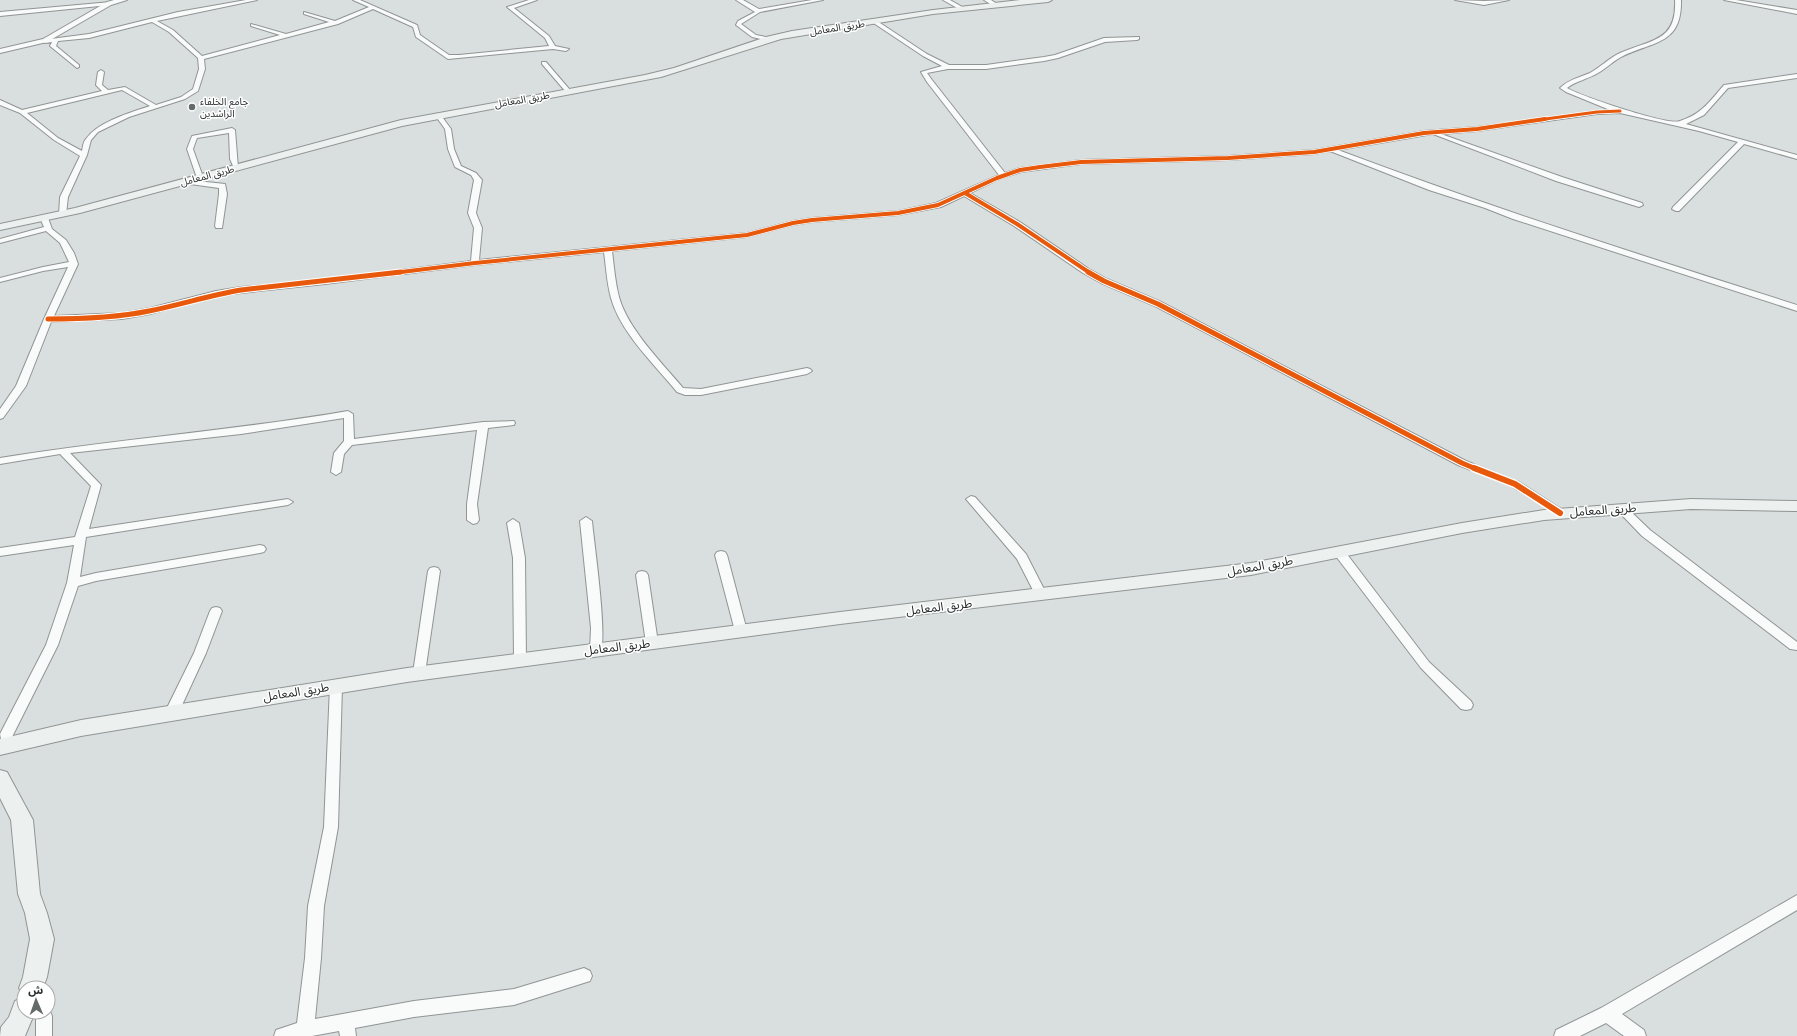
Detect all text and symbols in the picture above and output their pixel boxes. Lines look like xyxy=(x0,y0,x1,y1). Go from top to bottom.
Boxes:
street label: طريق المعامل xyxy=(809,17,866,38)
street label: طريق المعامل xyxy=(494,88,551,111)
place label: جامع الخلفاء الراشدين xyxy=(200,95,248,120)
marker: جامع الخلفاء الراشدين xyxy=(187,102,197,112)
street label: طريق المعامل xyxy=(179,162,236,189)
street label: طريق المعامل xyxy=(1569,500,1637,520)
street label: طريق المعامل xyxy=(1226,552,1294,580)
street label: طريق المعامل xyxy=(905,595,973,619)
street label: طريق المعامل xyxy=(583,635,651,659)
street label: طريق المعامل xyxy=(262,679,330,705)
north arrow xyxy=(16,980,56,1020)
text: ش xyxy=(28,983,43,997)

